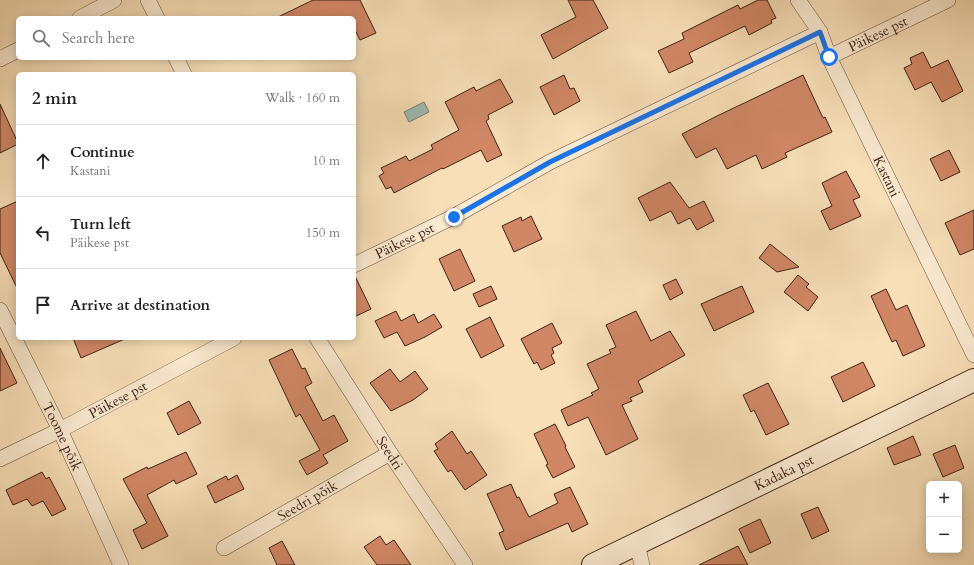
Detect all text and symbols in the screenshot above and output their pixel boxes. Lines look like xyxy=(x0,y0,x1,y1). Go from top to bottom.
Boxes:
street label: Päikese pst xyxy=(845,12,911,56)
search box xyxy=(16,16,356,60)
icon: search xyxy=(30,27,52,49)
text: Search here xyxy=(62,28,135,48)
route start xyxy=(820,48,838,66)
text: 2 min xyxy=(32,87,77,110)
text: Walk · 160 m xyxy=(265,89,340,107)
text: Continue xyxy=(70,142,135,162)
icon: ahead xyxy=(32,150,54,172)
text: 10 m xyxy=(312,152,340,170)
street label: Kastani xyxy=(868,153,905,200)
text: Kastani xyxy=(70,162,110,180)
route end xyxy=(445,208,463,226)
text: Turn left xyxy=(70,214,131,234)
street label: Päikese pst xyxy=(372,218,438,263)
icon: left xyxy=(32,222,54,244)
text: 150 m xyxy=(306,224,340,242)
text: Päikese pst xyxy=(70,234,129,252)
icon: arrive xyxy=(32,294,54,316)
text: Arrive at destination xyxy=(70,295,210,315)
street label: Päikese pst xyxy=(85,376,151,423)
street label: Toome põik xyxy=(38,399,86,474)
street label: Seedri xyxy=(372,433,407,473)
street label: Kadaka pst xyxy=(751,450,817,495)
street label: Seedri põik xyxy=(274,476,342,525)
map controls xyxy=(926,481,962,553)
button: + xyxy=(926,481,962,517)
button: − xyxy=(926,517,962,553)

